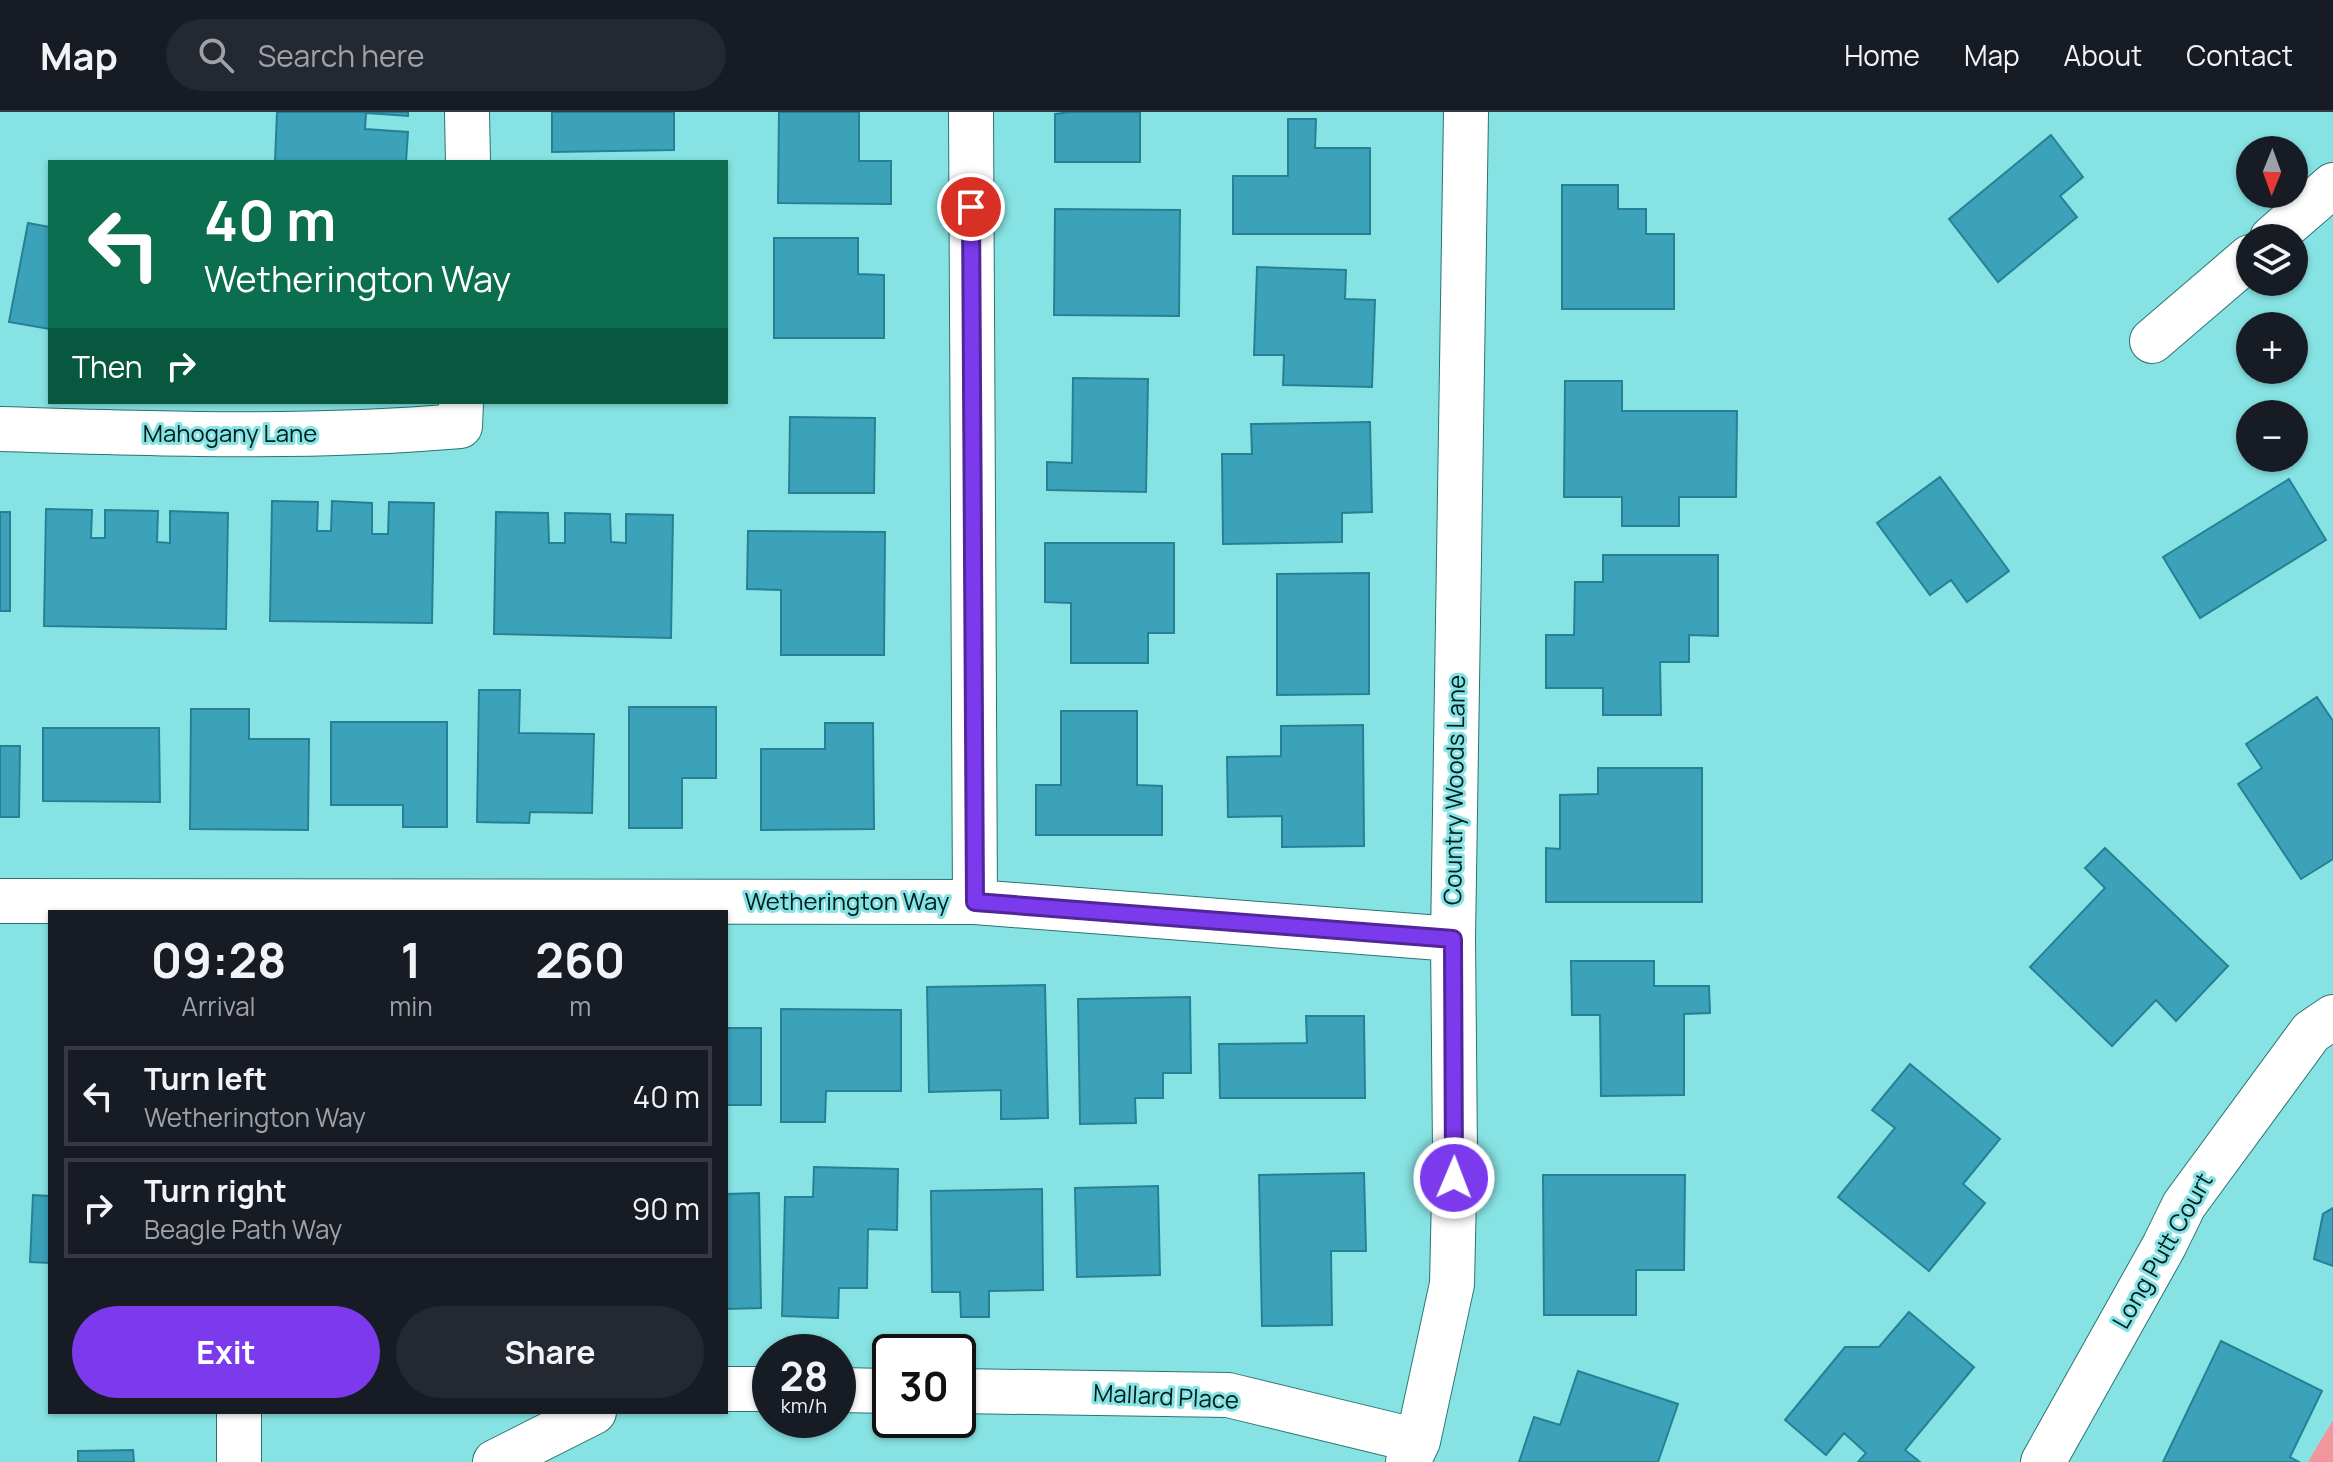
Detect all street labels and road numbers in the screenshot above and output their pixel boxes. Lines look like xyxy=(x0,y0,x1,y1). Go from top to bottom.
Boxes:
street label: Mahogany Lane xyxy=(143,416,317,449)
street label: Country Woods Lane xyxy=(1435,675,1472,905)
street label: Wetherington Way xyxy=(745,884,950,917)
street label: Long Putt Court xyxy=(2104,1166,2220,1334)
street label: Mallard Place xyxy=(1092,1375,1240,1416)

